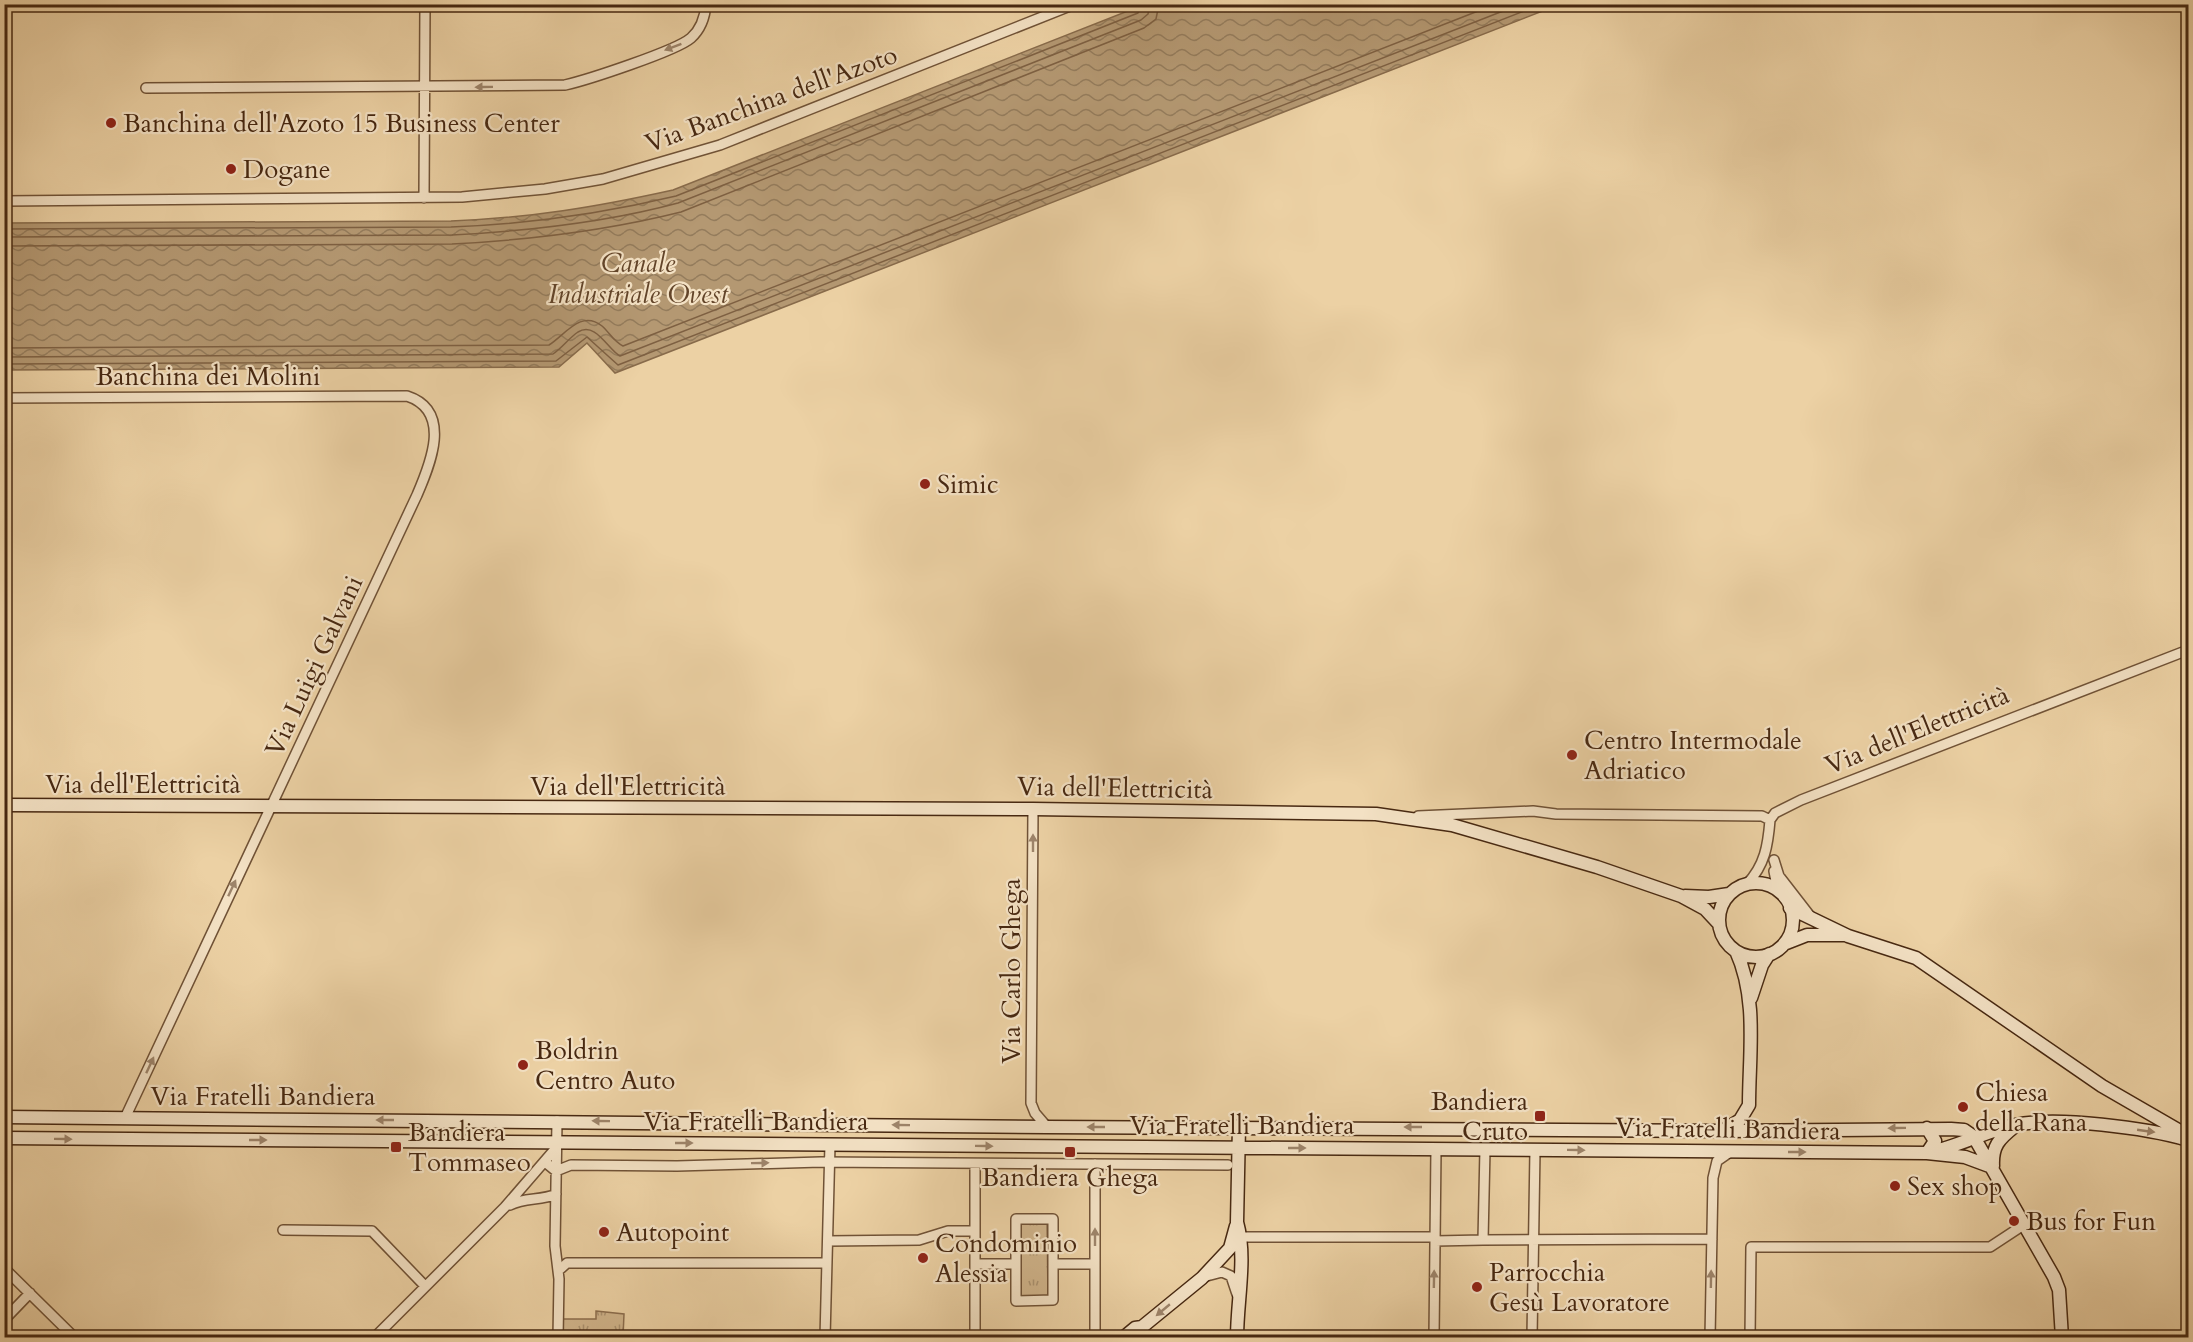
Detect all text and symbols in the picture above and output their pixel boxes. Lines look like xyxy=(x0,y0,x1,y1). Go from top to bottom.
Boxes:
street label: Via Banchina dell'Azoto xyxy=(640,37,902,161)
one-way arrow xyxy=(663,42,681,52)
one-way arrow xyxy=(475,82,494,92)
place label: Banchina dell'Azoto 15 Business Center xyxy=(123,106,560,141)
marker: Banchina dell'Azoto 15 Business Center xyxy=(104,116,118,130)
place label: Dogane xyxy=(243,152,331,187)
marker: Dogane xyxy=(224,162,238,176)
water label: Canale Industriale Ovest xyxy=(548,245,729,313)
street label: Banchina dei Molini xyxy=(96,359,320,394)
place label: Simic xyxy=(937,467,999,502)
marker: Simic xyxy=(918,477,932,491)
street label: Via Luigi Galvani xyxy=(257,570,371,762)
street label: Via dell'Elettricità xyxy=(1820,677,2014,783)
place label: Centro Intermodale Adriatico xyxy=(1584,723,1802,788)
marker: Centro Intermodale Adriatico xyxy=(1565,748,1579,762)
street label: Via dell'Elettricità xyxy=(45,767,241,802)
street label: Via dell'Elettricità xyxy=(530,769,726,804)
street label: Via dell'Elettricità xyxy=(1017,769,1213,807)
one-way arrow xyxy=(1028,834,1038,853)
street label: Via Carlo Ghega xyxy=(994,878,1029,1064)
one-way arrow xyxy=(228,880,237,897)
place label: Boldrin Centro Auto xyxy=(535,1033,675,1098)
one-way arrow xyxy=(145,1056,154,1073)
marker: Boldrin Centro Auto xyxy=(516,1058,530,1072)
place label: Chiesa della Rana xyxy=(1975,1075,2087,1140)
street label: Via Fratelli Bandiera xyxy=(150,1079,376,1114)
place label: Bandiera Cruto xyxy=(1431,1084,1528,1149)
marker: Chiesa della Rana xyxy=(1956,1100,1970,1114)
street label: Via Fratelli Bandiera xyxy=(643,1104,869,1139)
street label: Via Fratelli Bandiera xyxy=(1129,1108,1355,1143)
marker: Bandiera Cruto xyxy=(1533,1109,1547,1123)
street label: Via Fratelli Bandiera xyxy=(1615,1110,1841,1148)
one-way arrow xyxy=(376,1115,395,1125)
place label: Bandiera Tommaseo xyxy=(408,1115,531,1180)
one-way arrow xyxy=(592,1117,611,1126)
one-way arrow xyxy=(892,1121,911,1130)
one-way arrow xyxy=(1087,1122,1106,1132)
one-way arrow xyxy=(1403,1123,1422,1132)
one-way arrow xyxy=(1887,1124,1906,1133)
one-way arrow xyxy=(2137,1126,2156,1135)
one-way arrow xyxy=(53,1134,72,1144)
one-way arrow xyxy=(248,1135,267,1145)
one-way arrow xyxy=(674,1138,693,1148)
marker: Bandiera Tommaseo xyxy=(389,1140,403,1154)
one-way arrow xyxy=(974,1141,993,1151)
one-way arrow xyxy=(1287,1143,1306,1153)
marker: Bandiera Ghega xyxy=(1063,1145,1077,1159)
one-way arrow xyxy=(1566,1145,1585,1155)
one-way arrow xyxy=(1788,1147,1807,1157)
one-way arrow xyxy=(750,1159,769,1168)
place label: Bandiera Ghega xyxy=(982,1160,1158,1195)
place label: Sex shop xyxy=(1907,1169,2003,1204)
marker: Sex shop xyxy=(1888,1179,1902,1193)
place label: Bus for Fun xyxy=(2026,1204,2156,1239)
marker: Bus for Fun xyxy=(2007,1214,2021,1228)
place label: Autopoint xyxy=(616,1215,729,1250)
marker: Autopoint xyxy=(597,1225,611,1239)
place label: Condominio Alessia xyxy=(935,1226,1077,1291)
one-way arrow xyxy=(1090,1228,1100,1247)
marker: Condominio Alessia xyxy=(916,1251,930,1265)
place label: Parrocchia Gesù Lavoratore xyxy=(1489,1255,1670,1320)
one-way arrow xyxy=(1430,1270,1439,1289)
one-way arrow xyxy=(1706,1270,1716,1289)
marker: Parrocchia Gesù Lavoratore xyxy=(1470,1280,1484,1294)
one-way arrow xyxy=(1155,1303,1171,1316)

